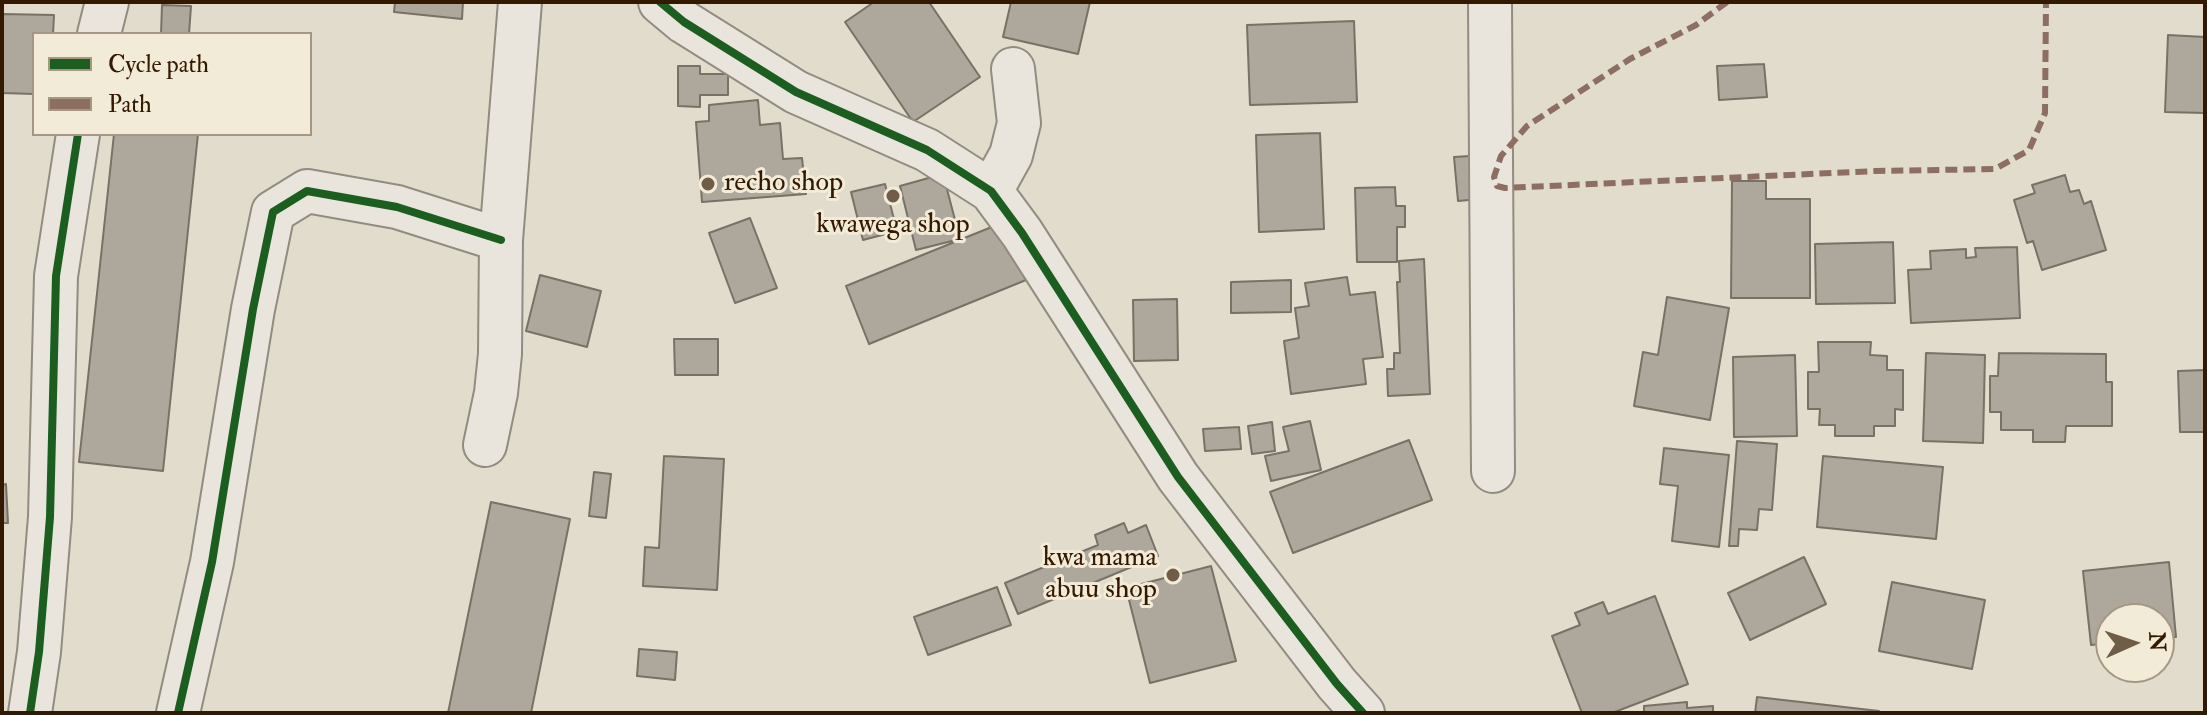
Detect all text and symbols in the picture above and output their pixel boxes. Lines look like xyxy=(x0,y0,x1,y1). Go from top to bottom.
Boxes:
legend xyxy=(32,32,312,136)
text: Cycle path xyxy=(108,49,209,80)
text: Path xyxy=(108,89,152,120)
place label: recho shop xyxy=(724,167,843,201)
marker: recho shop xyxy=(699,175,717,193)
marker: kwawega shop xyxy=(884,187,902,205)
place label: kwawega shop xyxy=(816,209,970,243)
place label: kwa mama abuu shop xyxy=(1043,542,1157,608)
marker: kwa mama abuu shop xyxy=(1164,566,1182,584)
north arrow xyxy=(2095,603,2175,683)
text: N xyxy=(2142,631,2171,652)

